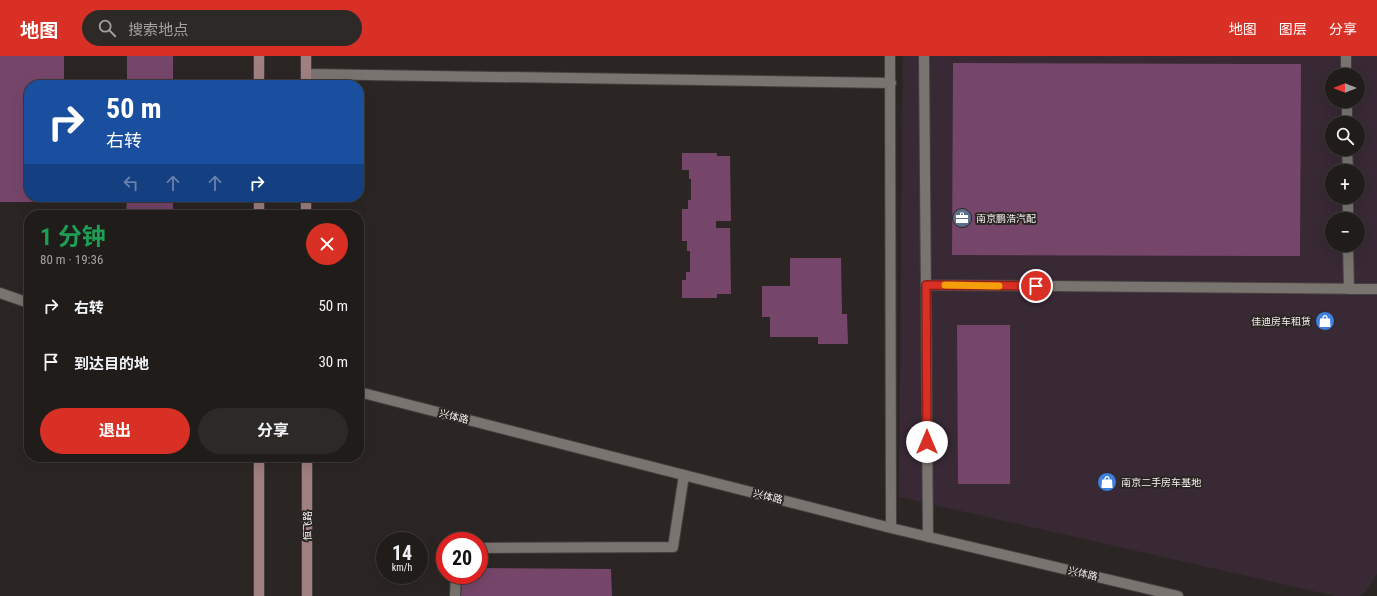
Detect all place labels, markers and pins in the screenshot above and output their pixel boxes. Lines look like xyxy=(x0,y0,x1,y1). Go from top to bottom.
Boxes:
office icon: 南京鹏浩汽配 xyxy=(951,207,973,229)
place label: 南京鹏浩汽配 xyxy=(976,213,1036,224)
pin xyxy=(1019,269,1053,303)
shop icon: 佳迪房车租赁 xyxy=(1314,310,1336,332)
place label: 佳迪房车租赁 xyxy=(1251,316,1311,327)
shop icon: 南京二手房车基地 xyxy=(1096,471,1118,493)
place label: 南京二手房车基地 xyxy=(1121,477,1202,488)

